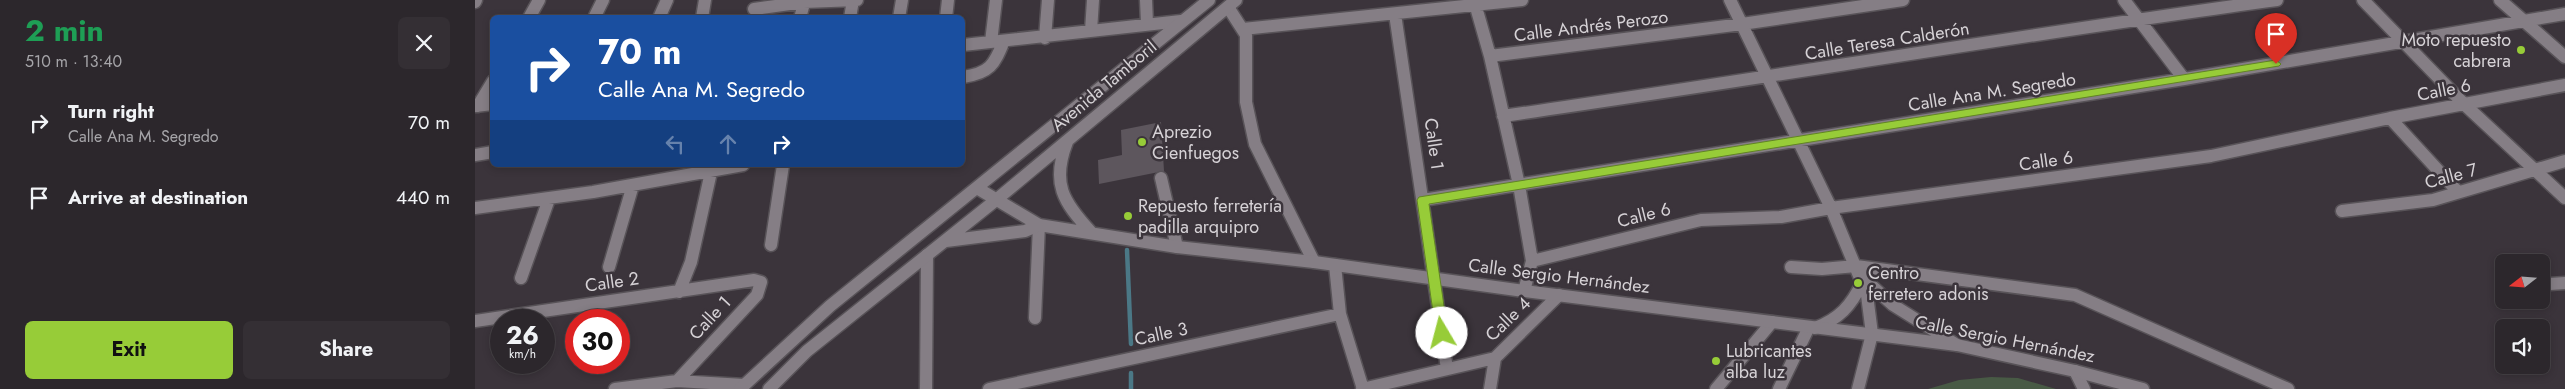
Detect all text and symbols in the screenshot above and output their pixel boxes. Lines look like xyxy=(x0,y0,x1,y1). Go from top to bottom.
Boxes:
street label: Calle Andrés Perozo xyxy=(1512,4,1670,48)
text: 2 min xyxy=(25,9,104,52)
pin xyxy=(2255,13,2297,64)
street label: Calle Teresa Calderón xyxy=(1803,15,1971,67)
button: close xyxy=(398,17,450,69)
icon: arrive xyxy=(2262,20,2290,48)
text: 70 m xyxy=(598,27,681,77)
place label: Moto repuesto cabrera xyxy=(2401,27,2511,74)
street label: Avenida Tamboril xyxy=(1046,34,1162,138)
icon: right xyxy=(515,35,580,100)
marker: Moto repuesto cabrera xyxy=(2515,44,2527,56)
text: 510 m · 13:40 xyxy=(25,50,122,73)
street label: Calle Ana M. Segredo xyxy=(1906,66,2078,118)
street label: Calle 6 xyxy=(2415,72,2473,108)
text: Calle Ana M. Segredo xyxy=(598,73,805,105)
text: Turn right xyxy=(68,98,154,125)
icon: right xyxy=(25,109,53,137)
text: 70 m xyxy=(408,109,450,136)
street label: Calle 1 xyxy=(1418,116,1450,172)
place label: Aprezio Cienfuegos xyxy=(1152,119,1239,166)
text: Calle Ana M. Segredo xyxy=(68,125,219,148)
icon: left xyxy=(661,130,689,158)
icon: ahead xyxy=(714,130,742,158)
icon: right xyxy=(767,130,795,158)
marker: Aprezio Cienfuegos xyxy=(1136,136,1148,148)
street label: Calle 6 xyxy=(2017,144,2075,178)
street label: Calle 7 xyxy=(2422,156,2481,195)
icon: arrive xyxy=(25,184,53,212)
text: Arrive at destination xyxy=(68,184,248,211)
text: 440 m xyxy=(396,184,450,211)
place label: Repuesto ferretería padilla arquipro xyxy=(1138,193,1282,240)
street label: Calle 6 xyxy=(1615,196,1673,234)
marker: Repuesto ferretería padilla arquipro xyxy=(1122,210,1134,222)
street label: Calle Sergio Hernández xyxy=(1467,252,1652,300)
north arrow xyxy=(2495,254,2550,309)
map controls xyxy=(2495,254,2550,374)
place label: Centro ferretero adonis xyxy=(1868,260,1989,307)
street label: Calle 2 xyxy=(583,265,641,299)
marker: Centro ferretero adonis xyxy=(1852,277,1864,289)
street label: Calle 1 xyxy=(683,290,737,346)
street label: Calle 4 xyxy=(1479,291,1537,347)
position arrow xyxy=(1415,306,1467,358)
speed limit sign: 30 xyxy=(565,309,630,374)
street label: Calle Sergio Hernández xyxy=(1913,309,2098,369)
street label: Calle 3 xyxy=(1132,316,1190,352)
text: 26 xyxy=(506,317,539,353)
button: sound xyxy=(2495,319,2550,374)
button: Exit xyxy=(25,321,233,379)
button: Share xyxy=(243,321,450,379)
place label: Lubricantes alba luz xyxy=(1726,338,1812,385)
text: km/h xyxy=(509,345,536,363)
marker: Lubricantes alba luz xyxy=(1710,355,1722,367)

